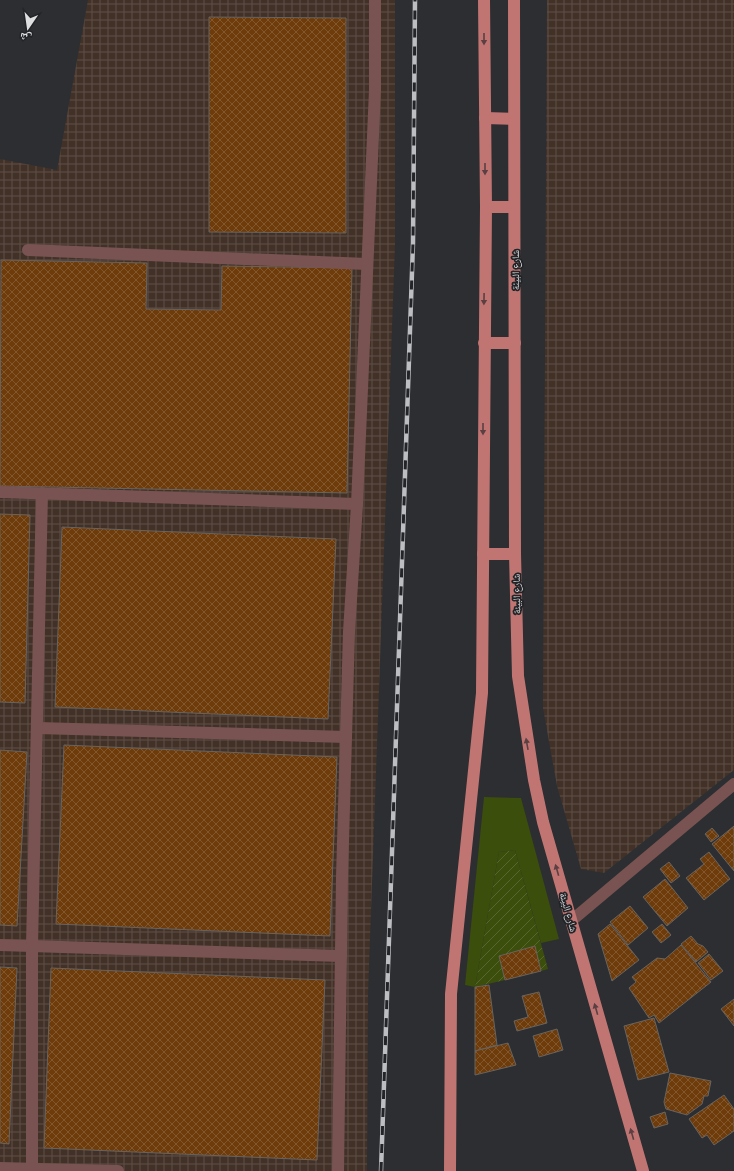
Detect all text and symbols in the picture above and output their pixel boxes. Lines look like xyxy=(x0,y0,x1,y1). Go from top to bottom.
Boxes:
north arrow xyxy=(8,8,48,48)
text: ش xyxy=(18,29,33,46)
one-way arrow xyxy=(481,33,488,45)
one-way arrow xyxy=(482,163,488,176)
street label: شارع البيئة xyxy=(509,249,522,290)
one-way arrow xyxy=(481,293,487,306)
one-way arrow xyxy=(480,423,486,436)
street label: شارع البيئة xyxy=(510,573,523,614)
one-way arrow xyxy=(524,737,530,750)
one-way arrow xyxy=(554,864,560,876)
street label: شارع البيئة xyxy=(557,891,580,934)
one-way arrow xyxy=(593,1002,599,1014)
one-way arrow xyxy=(629,1127,635,1139)

